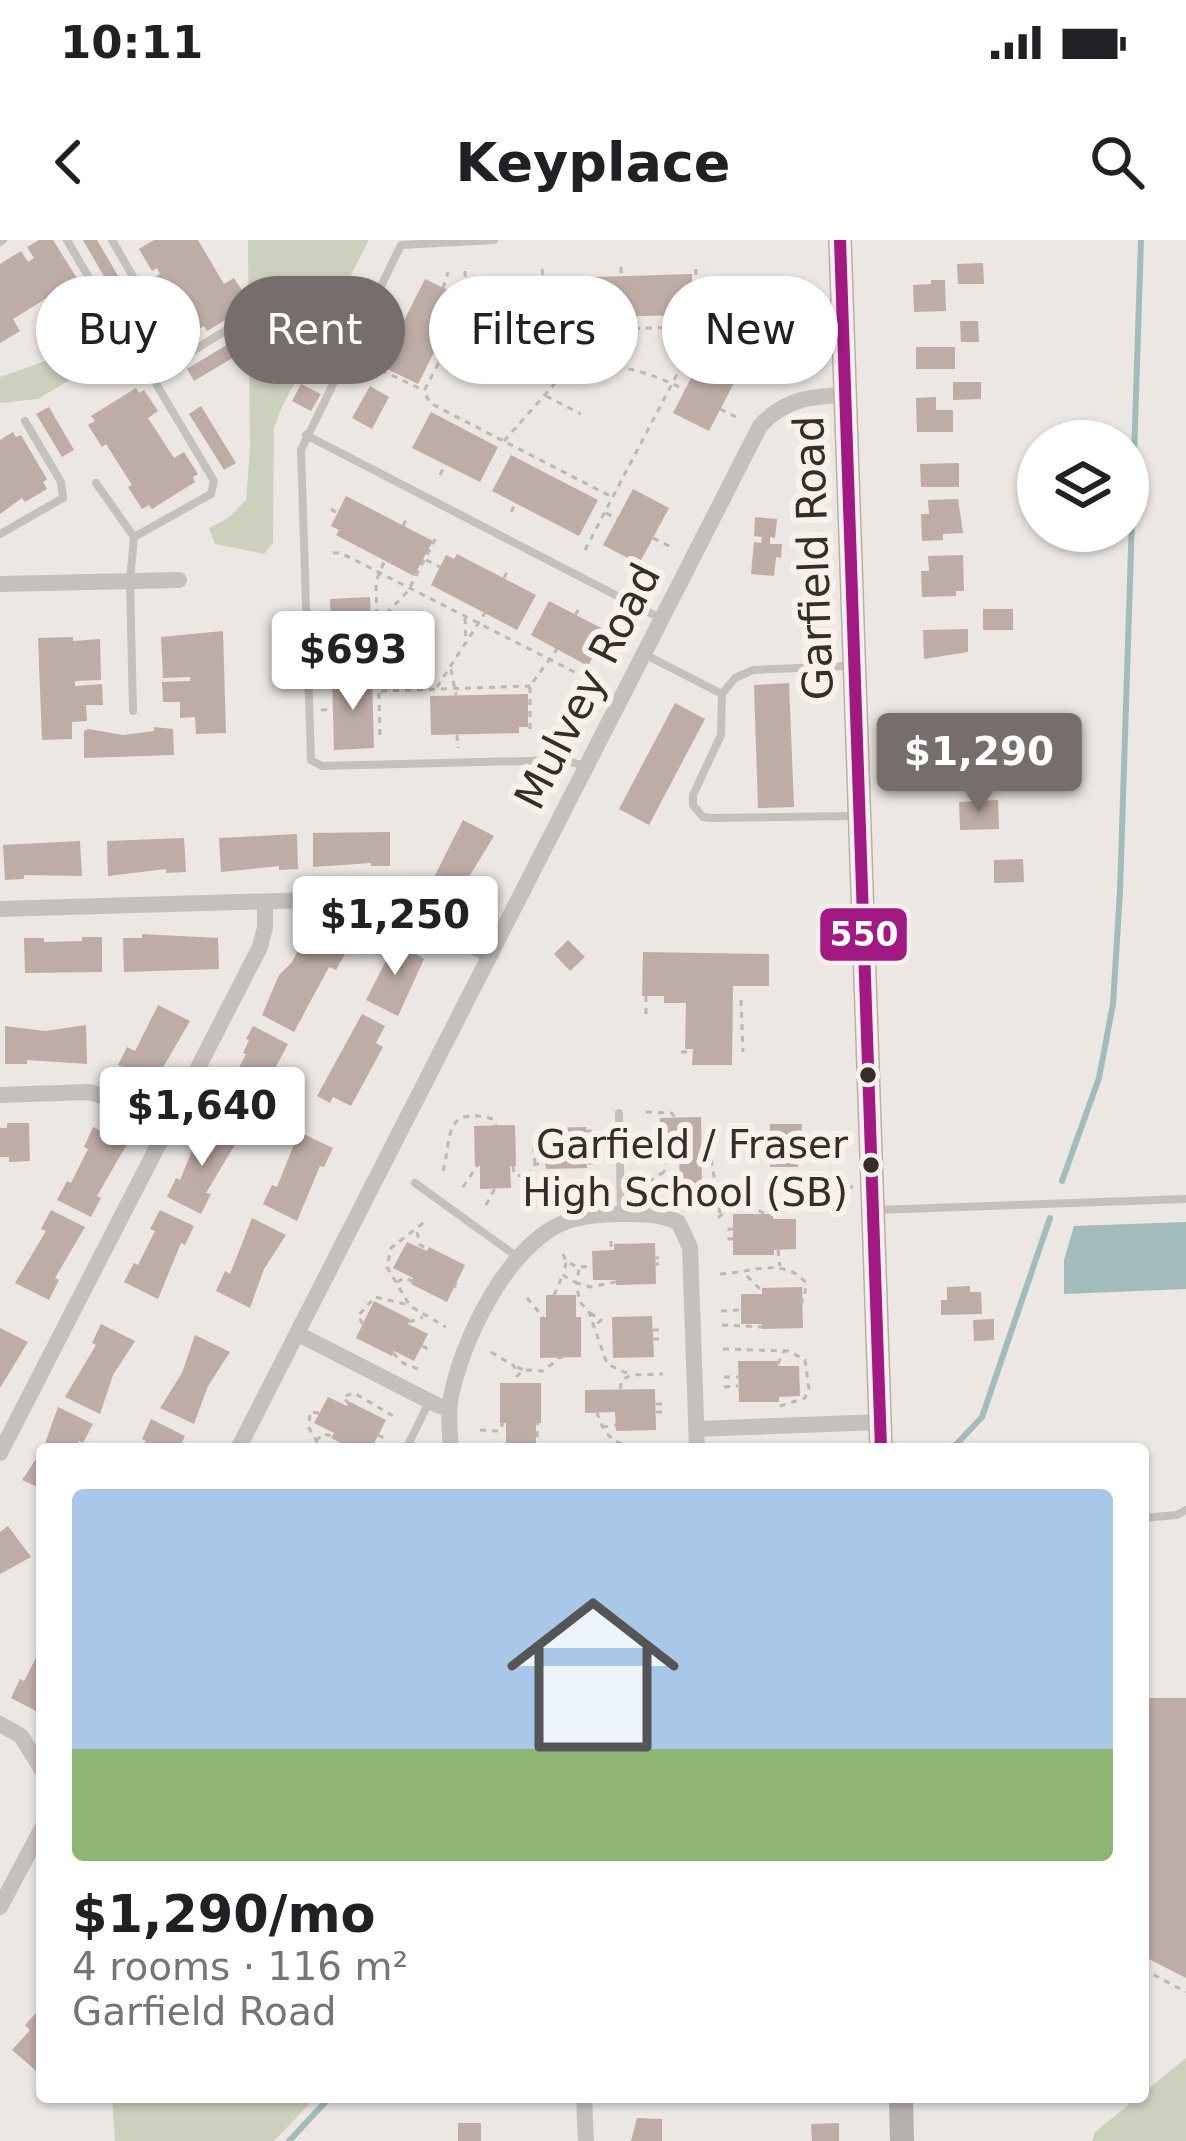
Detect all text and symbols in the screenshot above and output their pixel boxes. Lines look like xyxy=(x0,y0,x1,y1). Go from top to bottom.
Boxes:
text: 10:11 xyxy=(60,16,203,69)
icon: back xyxy=(36,129,102,195)
icon: search xyxy=(1084,129,1150,195)
text: Keyplace xyxy=(456,131,730,194)
chip: Buy xyxy=(36,276,200,384)
chip: Rent xyxy=(224,276,405,384)
chip: Filters xyxy=(429,276,638,384)
chip: New xyxy=(662,276,838,384)
street label: Garfield Road xyxy=(784,415,843,701)
map controls xyxy=(1017,420,1149,552)
button: layers xyxy=(1017,420,1149,552)
street label: Mulvey Road xyxy=(505,555,670,817)
pin: $693 xyxy=(282,611,424,713)
text: $693 xyxy=(299,627,407,672)
pin: $1,290 xyxy=(881,713,1077,815)
text: $1,290 xyxy=(904,729,1054,774)
pin: $1,250 xyxy=(297,876,493,978)
text: $1,250 xyxy=(320,892,470,937)
line badge: 550 xyxy=(818,906,909,963)
text: 550 xyxy=(830,915,898,954)
unlabelled marker xyxy=(857,1064,879,1086)
pin: $1,640 xyxy=(104,1067,300,1169)
text: $1,640 xyxy=(127,1083,277,1128)
place label: Garfield / Fraser High School (SB) xyxy=(522,1122,849,1215)
marker: Garfield / Fraser High School (SB) xyxy=(860,1154,882,1176)
icon: home xyxy=(485,1567,701,1783)
text: $1,290/mo xyxy=(72,1885,376,1944)
text: 4 rooms · 116 m² xyxy=(72,1944,408,1989)
text: Garfield Road xyxy=(72,1989,337,2034)

